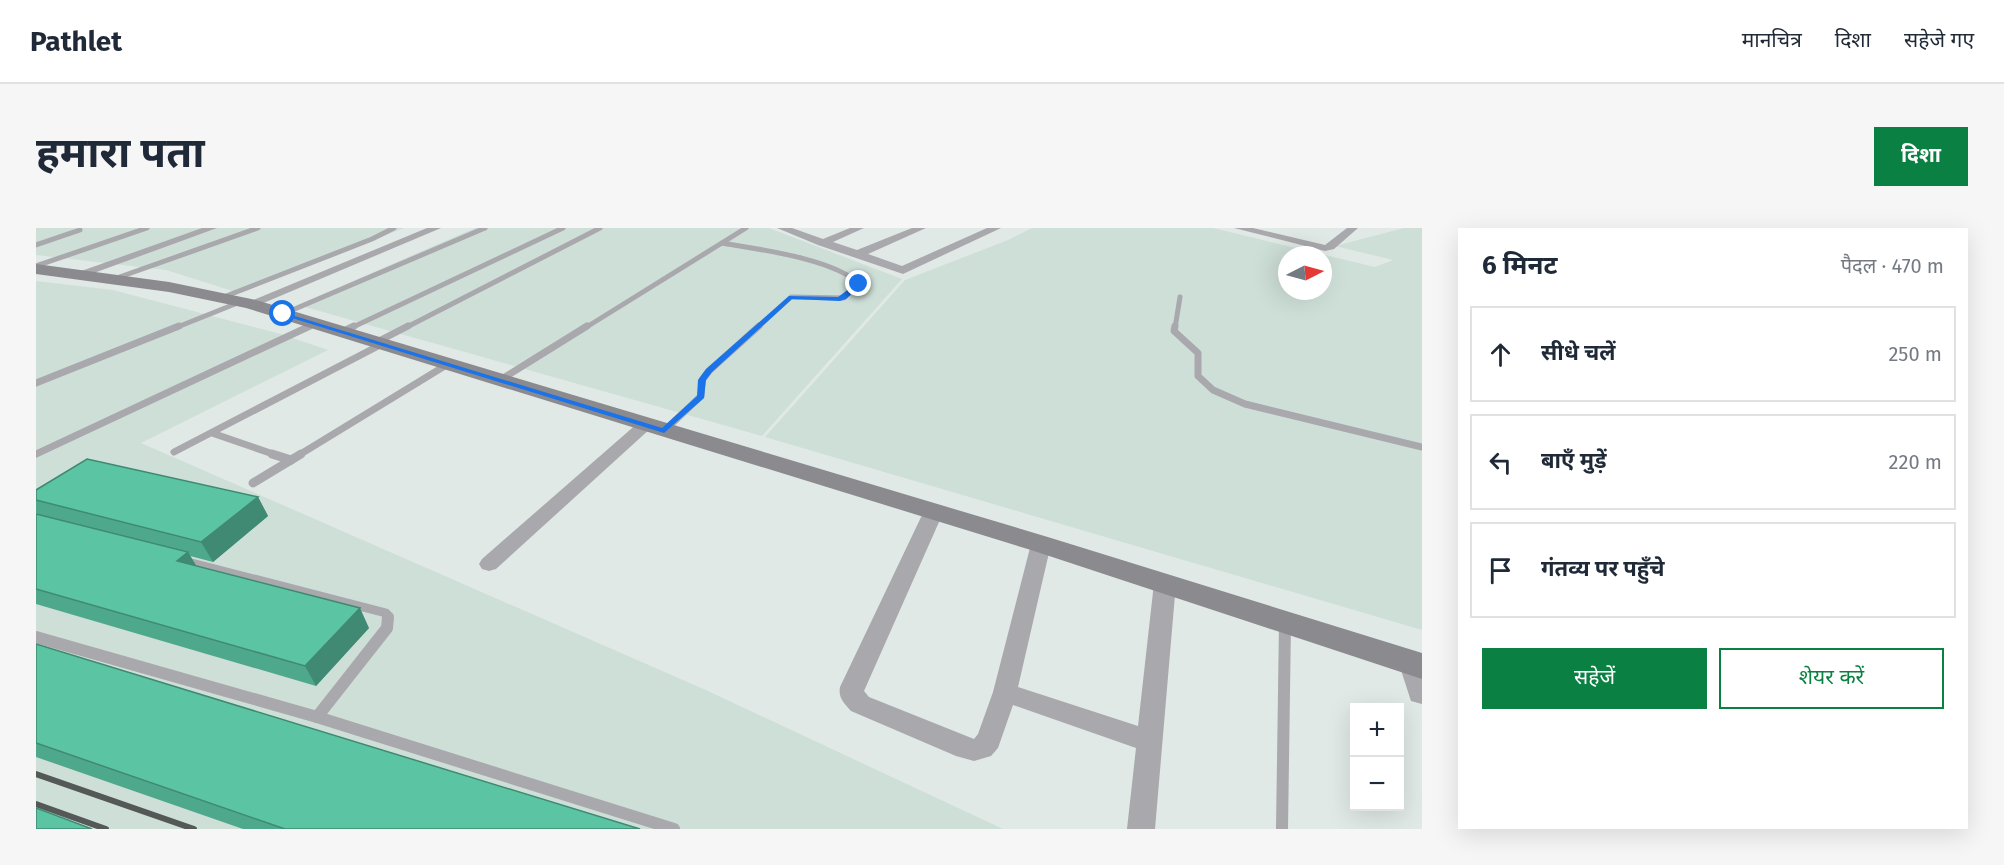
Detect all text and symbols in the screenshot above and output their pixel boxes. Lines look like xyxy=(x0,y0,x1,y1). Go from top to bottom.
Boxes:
text: Pathlet xyxy=(30,25,122,58)
text: मानचित्र xyxy=(1742,27,1802,53)
text: दिशा xyxy=(1835,27,1871,53)
text: सहेजे गए xyxy=(1904,27,1974,53)
button: दिशा xyxy=(1874,127,1968,186)
text: हमारा पता xyxy=(36,128,205,178)
north arrow xyxy=(1278,246,1332,300)
text: 6 मिनट xyxy=(1482,250,1557,281)
text: पैदल · 470 m xyxy=(1841,254,1944,278)
route end xyxy=(845,270,871,296)
route start xyxy=(269,300,295,326)
icon: ahead xyxy=(1484,338,1517,371)
text: सीधे चलें xyxy=(1541,339,1616,366)
text: 250 m xyxy=(1888,342,1942,366)
icon: left xyxy=(1484,446,1517,479)
text: बाएँ मुड़ें xyxy=(1541,447,1607,474)
text: 220 m xyxy=(1889,450,1942,474)
icon: arrive xyxy=(1484,554,1517,587)
text: गंतव्य पर पहुँचे xyxy=(1541,555,1665,582)
button: सहेजें xyxy=(1482,648,1707,709)
button: शेयर करें xyxy=(1719,648,1944,709)
map controls xyxy=(1350,703,1404,811)
button: + xyxy=(1350,703,1404,757)
button: − xyxy=(1350,757,1404,811)

